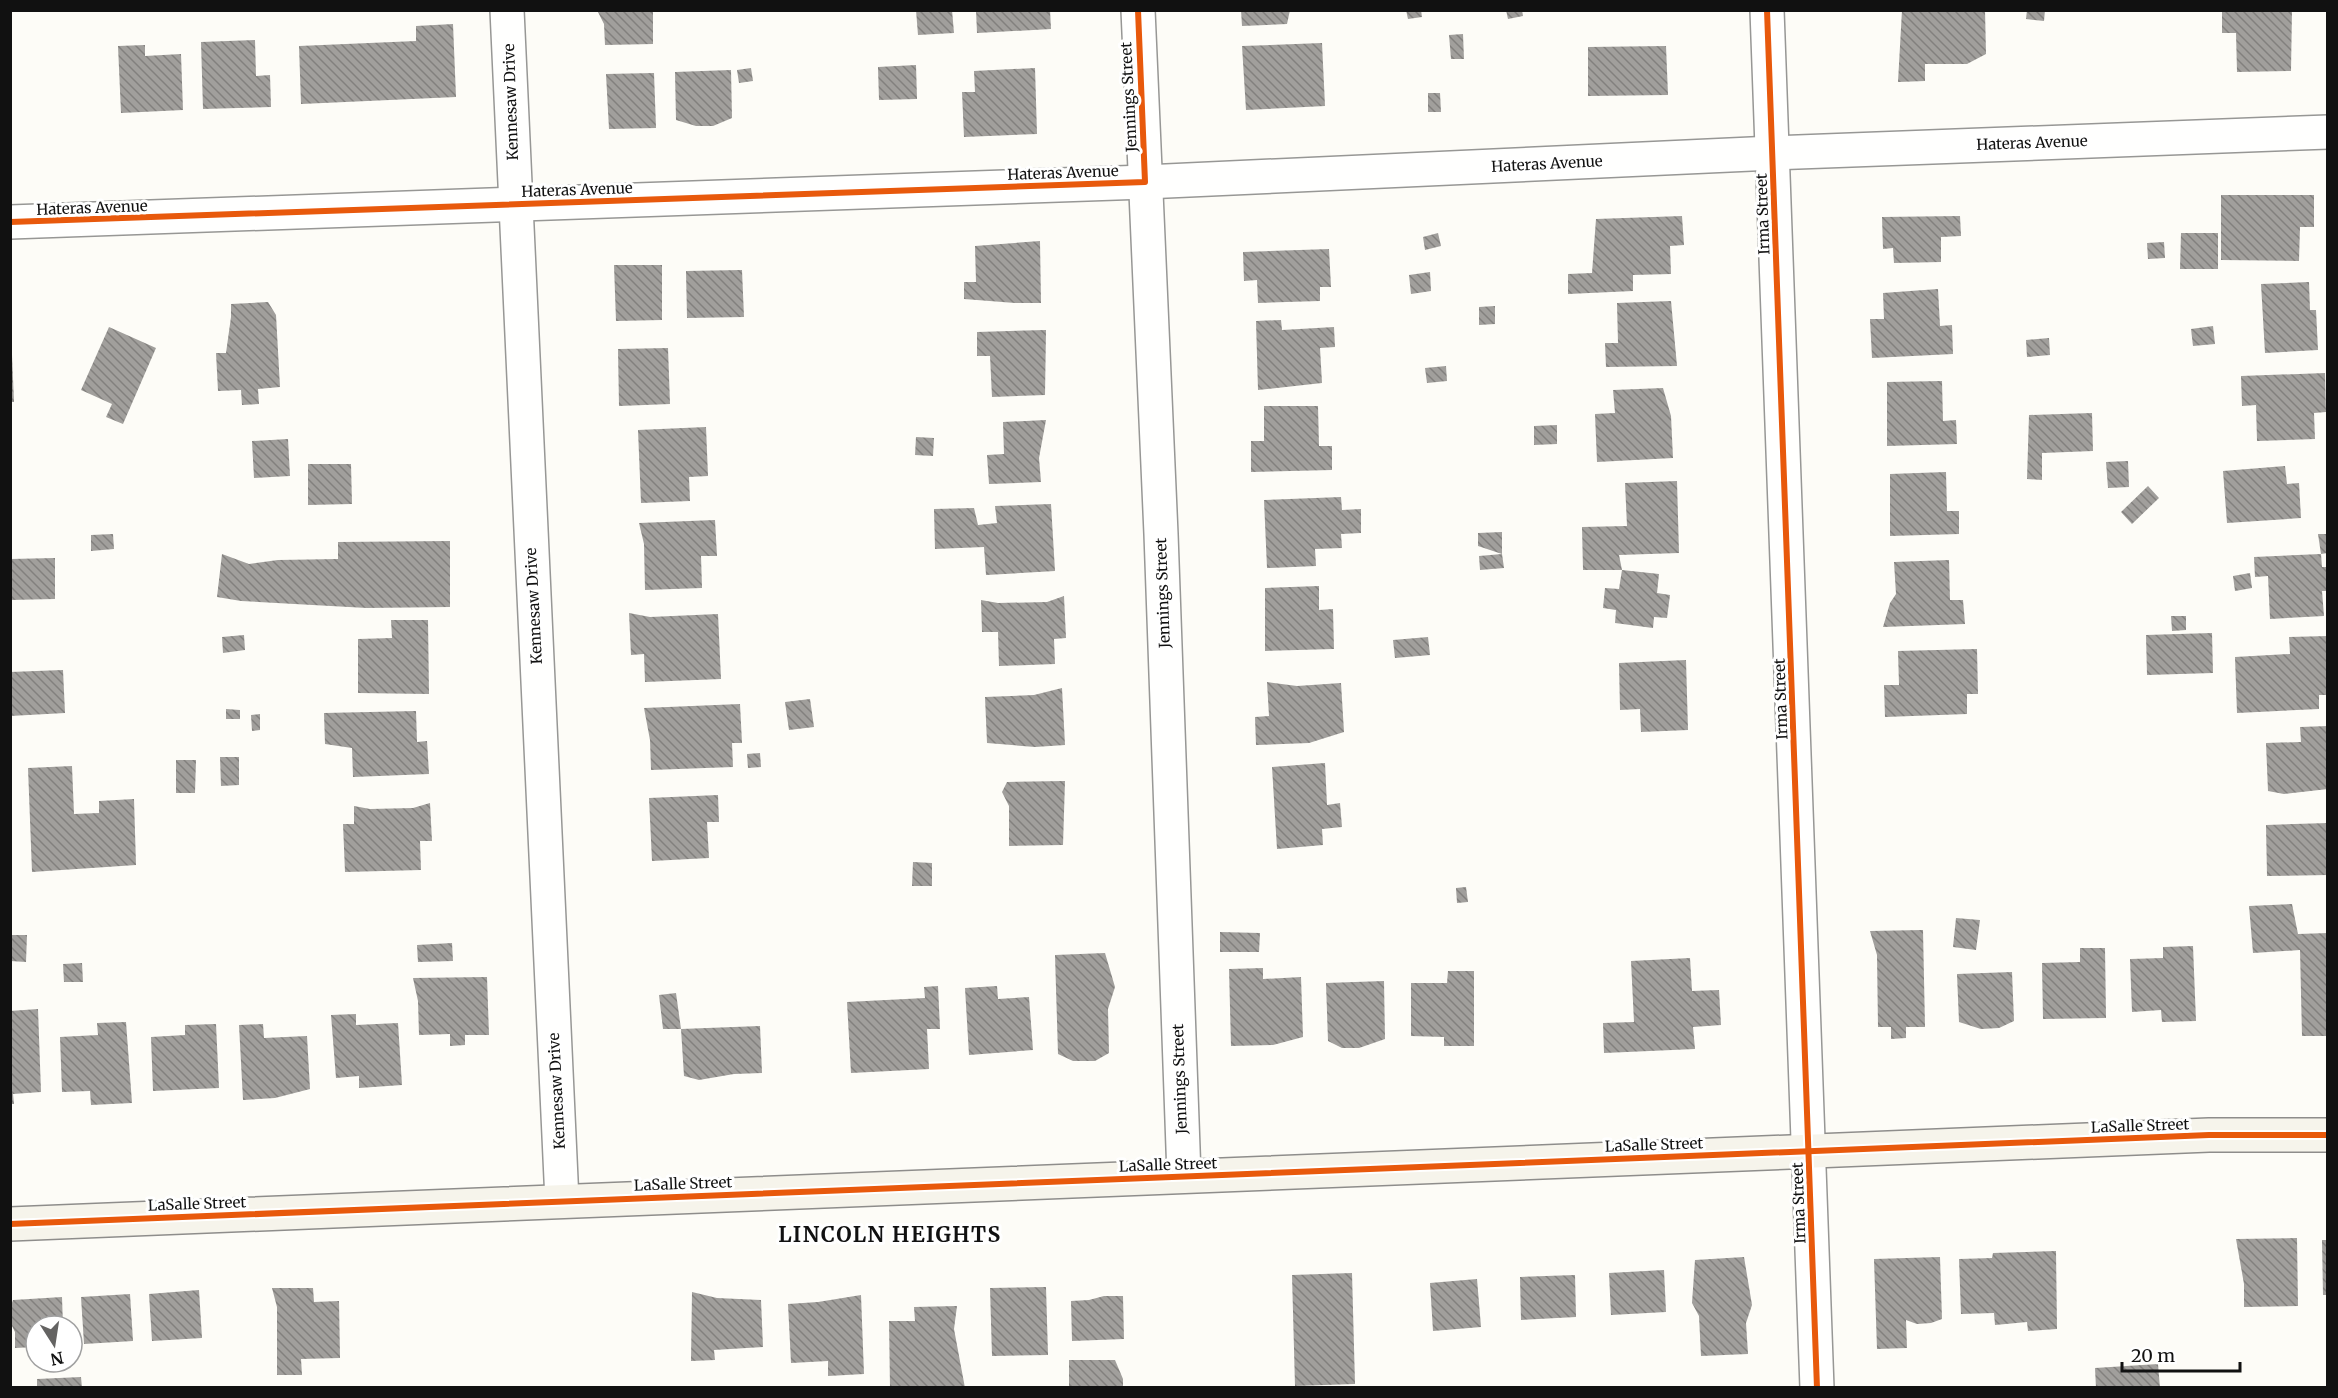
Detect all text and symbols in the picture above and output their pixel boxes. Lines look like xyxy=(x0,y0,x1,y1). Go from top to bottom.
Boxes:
street label: Jennings Street xyxy=(1116,41,1141,154)
street label: Kennesaw Drive xyxy=(499,43,522,161)
street label: Hateras Avenue xyxy=(1976,131,2088,154)
street label: Hateras Avenue xyxy=(1491,151,1603,176)
street label: Hateras Avenue xyxy=(1007,161,1119,184)
street label: Irma Street xyxy=(1752,173,1773,255)
street label: Hateras Avenue xyxy=(521,178,633,201)
street label: Hateras Avenue xyxy=(36,196,148,219)
street label: Jennings Street xyxy=(1151,537,1174,649)
street label: Kennesaw Drive xyxy=(521,547,546,665)
street label: Irma Street xyxy=(1770,658,1791,740)
street label: Jennings Street xyxy=(1168,1023,1191,1135)
street label: Kennesaw Drive xyxy=(544,1032,569,1150)
street label: LaSalle Street xyxy=(2090,1114,2190,1137)
street label: LaSalle Street xyxy=(1604,1133,1704,1156)
street label: LaSalle Street xyxy=(1118,1153,1218,1176)
street label: Irma Street xyxy=(1788,1162,1809,1244)
street label: LaSalle Street xyxy=(633,1172,733,1195)
street label: LaSalle Street xyxy=(147,1192,247,1215)
district label: LINCOLN HEIGHTS xyxy=(778,1221,1002,1248)
north arrow xyxy=(24,1314,84,1374)
scale bar xyxy=(2122,1335,2240,1373)
text: 20 m xyxy=(2131,1344,2175,1367)
text: N xyxy=(49,1348,65,1370)

